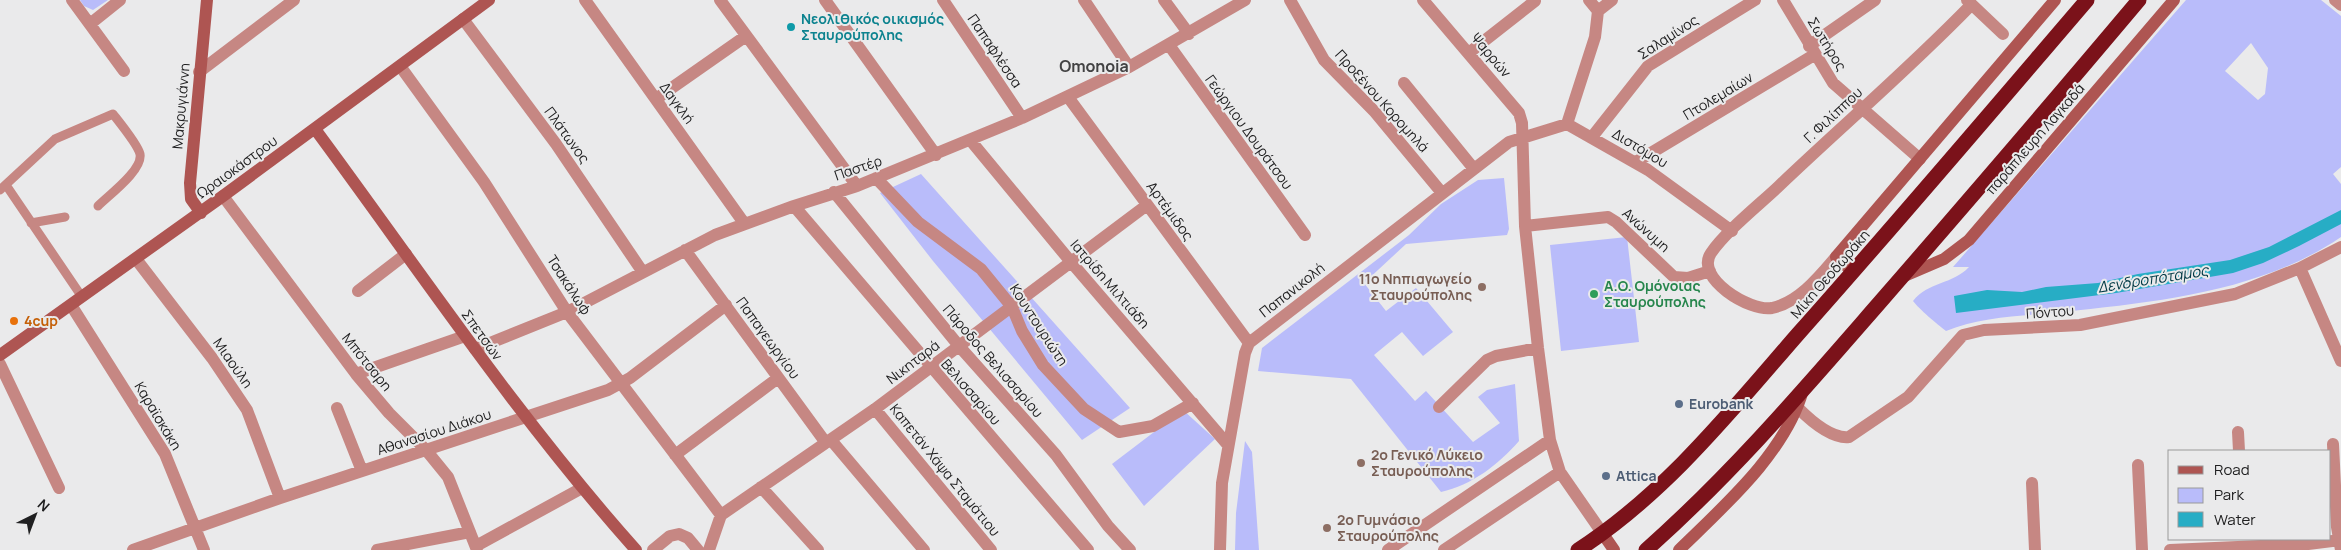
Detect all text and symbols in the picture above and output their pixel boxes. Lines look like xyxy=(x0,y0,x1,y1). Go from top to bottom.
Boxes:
place label: Νεολιθικός οικισμός Σταυρούπολης xyxy=(801,9,944,44)
street label: Παπαφλέσσα xyxy=(964,10,1027,91)
street label: Σαλαμίνος xyxy=(1634,10,1702,63)
street label: Σωτήρος xyxy=(1804,13,1851,74)
marker: Νεολιθικός οικισμός Σταυρούπολης xyxy=(785,21,797,33)
street label: Ψαρρών xyxy=(1467,28,1516,81)
street label: Προξένου Κορομηλά xyxy=(1331,45,1434,156)
district label: Omonoia xyxy=(1059,55,1129,77)
street label: Μακρυγιάννη xyxy=(167,62,194,150)
street label: Πτολεμαίων xyxy=(1679,67,1756,124)
street label: Γεώργιου Δουράτσου xyxy=(1201,71,1297,193)
street label: Δαγκλή xyxy=(656,78,699,127)
street label: παράπλευρη Λαγκαδά xyxy=(1981,79,2088,198)
street label: Γ. Φιλίππου xyxy=(1799,83,1866,147)
street label: Πλάτωνος xyxy=(540,103,595,167)
street label: Διστόμου xyxy=(1609,124,1672,172)
street label: Ωραιοκάστρου xyxy=(193,131,281,202)
street label: Παστέρ xyxy=(832,151,884,185)
street label: Αρτέμιδος xyxy=(1143,177,1198,244)
street label: Ανώνυμη xyxy=(1619,203,1674,256)
street label: Μίκη Θεοδωράκη xyxy=(1786,225,1873,322)
street label: Ιατρίδη Μιλτιάδη xyxy=(1067,235,1154,332)
street label: Τσακάλωφ xyxy=(543,251,596,318)
street label: Παπανικολή xyxy=(1255,258,1328,321)
water label: Δενδροπόταμος xyxy=(2096,259,2211,298)
place label: 11ο Νηπιαγωγείο Σταυρούπολης xyxy=(1359,269,1472,304)
place label: Α.Ο. Ομόνοιας Σταυρούπολης xyxy=(1604,276,1706,311)
street label: Κουντουριώτη xyxy=(1006,280,1073,369)
marker: 11ο Νηπιαγωγείο Σταυρούπολης xyxy=(1476,281,1488,293)
marker: Α.Ο. Ομόνοιας Σταυρούπολης xyxy=(1588,288,1600,300)
street label: Παπαγεωργίου xyxy=(732,293,805,382)
street label: Πόντου xyxy=(2025,300,2075,323)
street label: Πάροδος Βελισσαρίου xyxy=(939,301,1047,421)
street label: Σπετσών xyxy=(458,306,507,364)
place label: 4cup xyxy=(24,311,58,330)
marker: 4cup xyxy=(8,315,20,327)
street label: Μπότσαρη xyxy=(338,329,397,395)
street label: Μιαούλη xyxy=(209,334,258,392)
street label: Νικηταρά xyxy=(882,335,943,388)
street label: Βελισσαρίου xyxy=(938,356,1004,428)
street label: Καραϊσκάκη xyxy=(131,378,186,453)
place label: Eurobank xyxy=(1689,394,1753,413)
marker: Eurobank xyxy=(1673,398,1685,410)
street label: Καπετάν Χάψα Σταμάτιου xyxy=(886,399,1005,540)
street label: Αθανασίου Διάκου xyxy=(374,404,493,459)
place label: 2ο Γενικό Λύκειο Σταυρούπολης xyxy=(1371,445,1483,480)
legend xyxy=(2168,450,2331,540)
marker: 2ο Γενικό Λύκειο Σταυρούπολης xyxy=(1355,457,1367,469)
text: Road xyxy=(2214,459,2250,480)
place label: Attica xyxy=(1616,466,1657,485)
marker: Attica xyxy=(1600,470,1612,482)
text: Park xyxy=(2214,484,2244,505)
north arrow xyxy=(10,490,60,540)
text: N xyxy=(34,495,54,515)
text: Water xyxy=(2214,509,2256,530)
place label: 2ο Γυμνάσιο Σταυρούπολης xyxy=(1337,510,1439,545)
marker: 2ο Γυμνάσιο Σταυρούπολης xyxy=(1321,522,1333,534)

